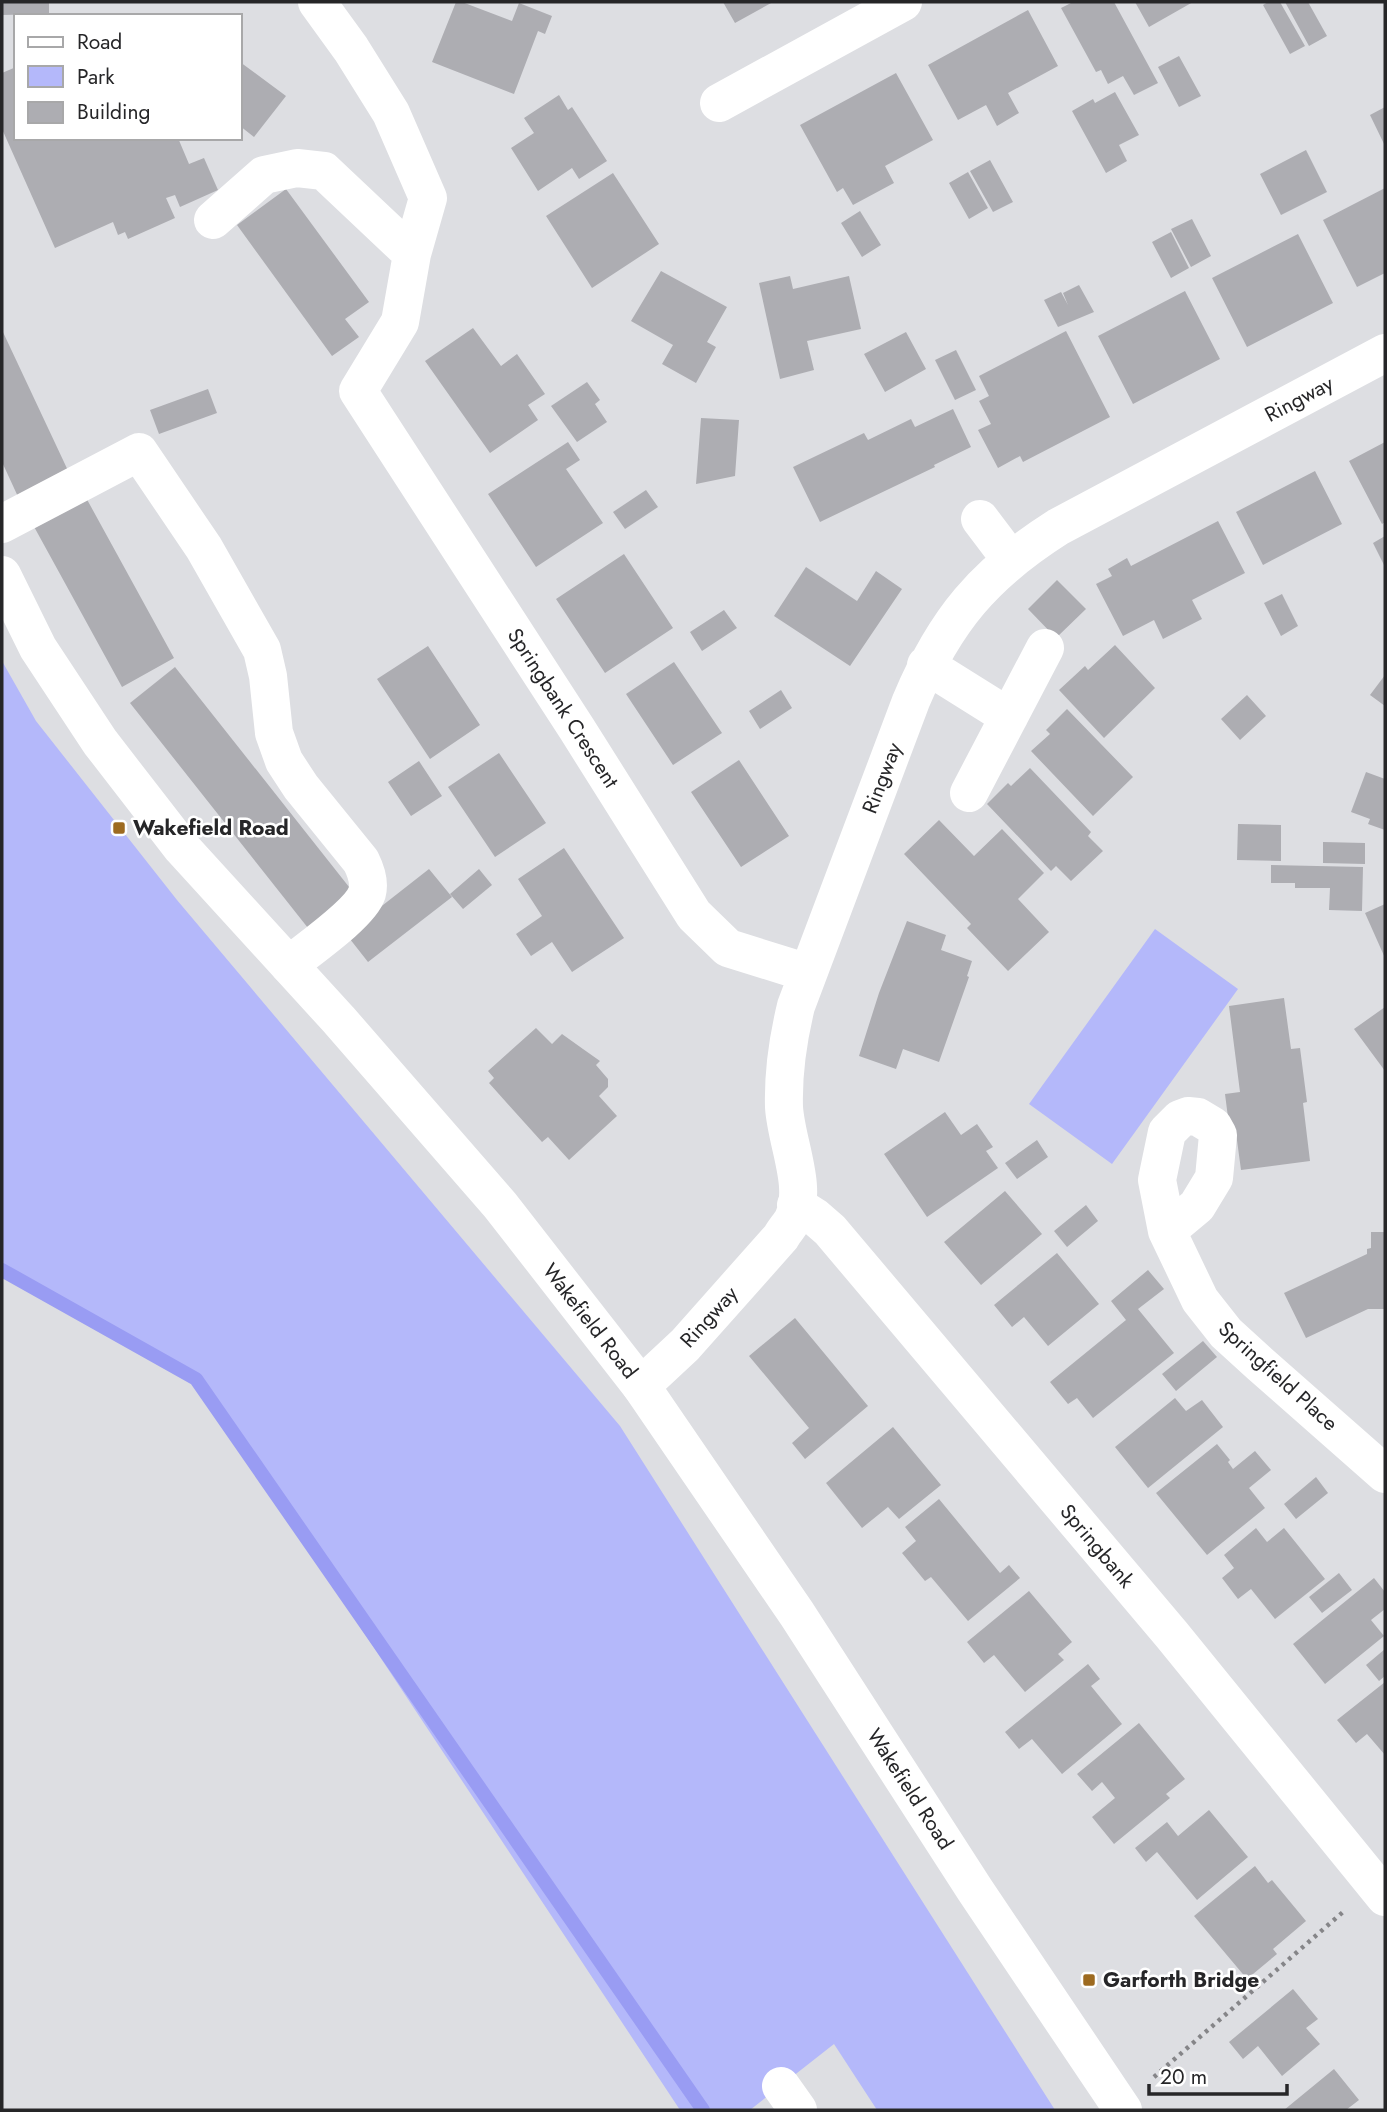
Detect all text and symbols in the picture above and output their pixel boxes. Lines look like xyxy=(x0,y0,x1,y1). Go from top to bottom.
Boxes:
legend xyxy=(14,14,242,140)
text: Road xyxy=(77,27,122,57)
text: Park xyxy=(77,62,115,92)
text: Building xyxy=(77,97,150,127)
street label: Ringway xyxy=(1259,368,1339,430)
street label: Springbank Crescent xyxy=(500,622,626,794)
street label: Ringway xyxy=(855,737,909,818)
place label: Wakefield Road xyxy=(133,813,289,843)
marker: Wakefield Road xyxy=(111,820,127,836)
street label: Wakefield Road xyxy=(535,1257,645,1385)
street label: Ringway xyxy=(673,1279,745,1354)
street label: Springfield Place xyxy=(1212,1314,1345,1438)
street label: Springbank xyxy=(1053,1497,1142,1595)
street label: Wakefield Road xyxy=(860,1722,960,1856)
place label: Garforth Bridge xyxy=(1103,1965,1259,1995)
marker: Garforth Bridge xyxy=(1081,1972,1097,1988)
scale bar xyxy=(1149,2052,1287,2096)
text: 20 m xyxy=(1160,2062,1207,2092)

